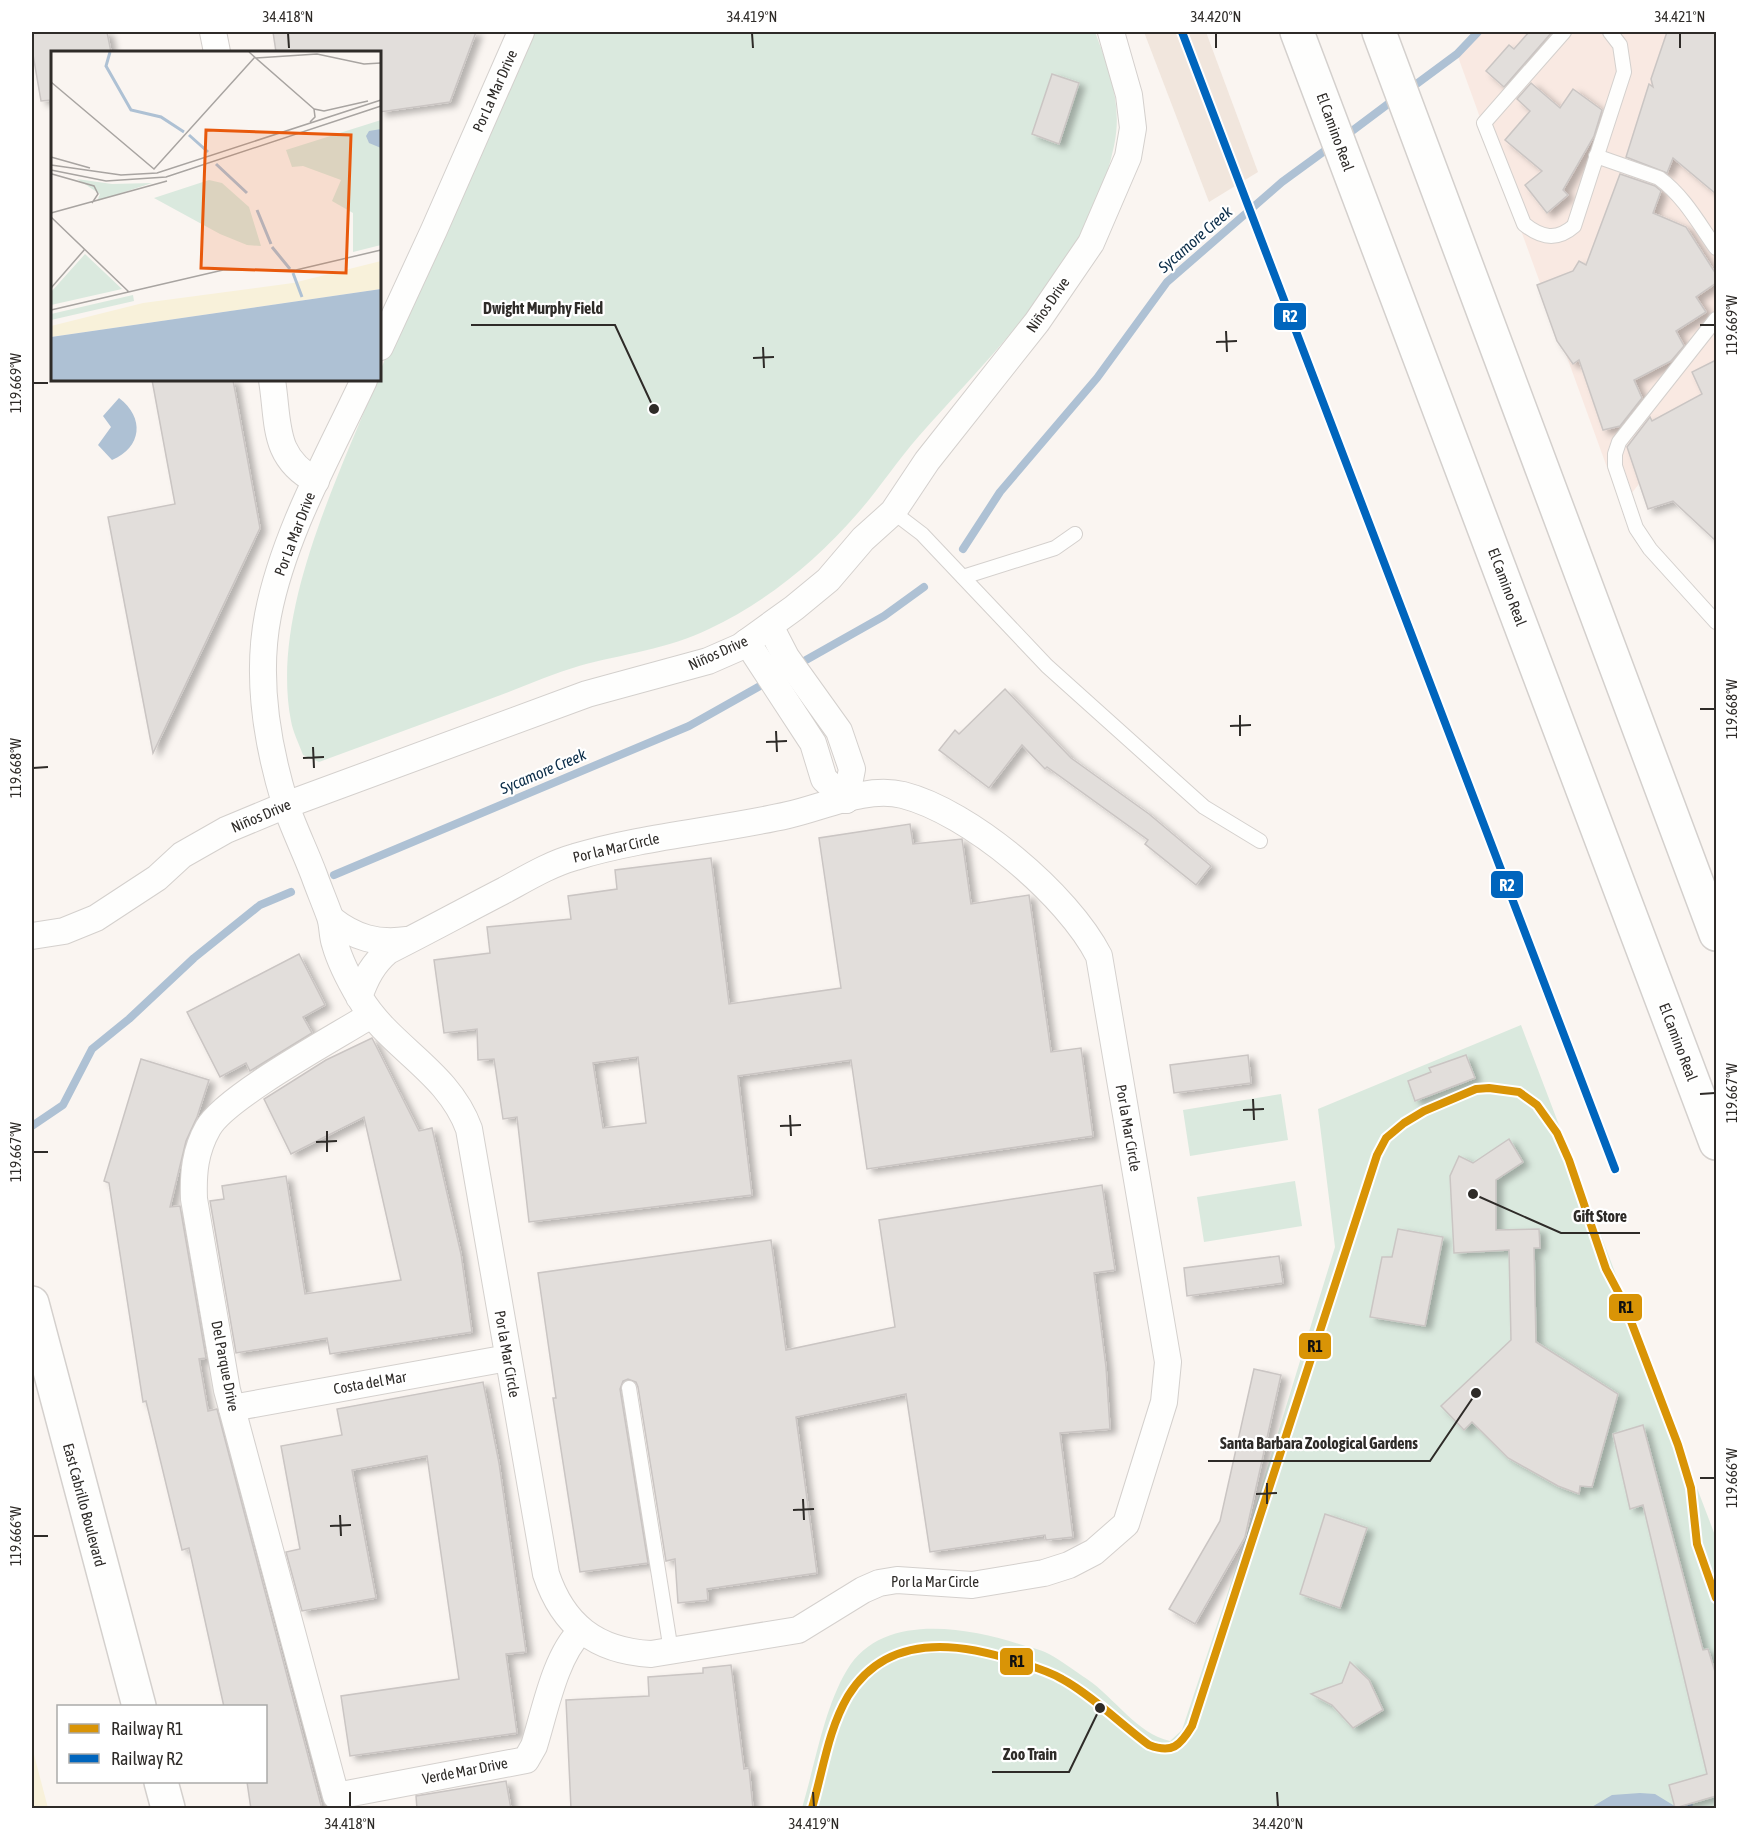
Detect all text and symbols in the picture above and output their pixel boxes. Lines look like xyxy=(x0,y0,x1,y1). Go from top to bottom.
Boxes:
text: 34.418°N xyxy=(263,8,313,25)
text: 34.419°N xyxy=(727,8,777,25)
text: 34.420°N xyxy=(1191,8,1241,25)
text: 34.421°N xyxy=(1655,8,1705,25)
street label: Por La Mar Drive xyxy=(469,47,520,135)
inset map xyxy=(51,51,381,381)
street label: El Camino Real xyxy=(1313,90,1357,173)
water label: Sycamore Creek xyxy=(1154,201,1237,277)
street label: Niños Drive xyxy=(1023,274,1073,335)
callout: Dwight Murphy Field xyxy=(471,291,615,325)
text: 119.669°W xyxy=(1723,295,1740,355)
text: Dwight Murphy Field xyxy=(483,299,603,317)
line badge: R2 xyxy=(1273,302,1307,331)
text: R2 xyxy=(1282,307,1298,325)
text: 119.669°W xyxy=(7,353,24,413)
street label: Por La Mar Drive xyxy=(271,489,318,578)
street label: El Camino Real xyxy=(1485,545,1530,628)
street label: Niños Drive xyxy=(686,632,750,673)
text: 119.668°W xyxy=(1723,679,1740,739)
text: 119.668°W xyxy=(7,738,24,798)
water label: Sycamore Creek xyxy=(496,744,590,799)
street label: Niños Drive xyxy=(228,795,293,836)
street label: Por la Mar Circle xyxy=(571,829,661,866)
line badge: R2 xyxy=(1490,870,1524,899)
text: R2 xyxy=(1499,876,1515,894)
street label: El Camino Real xyxy=(1656,1000,1701,1083)
text: 119.667°W xyxy=(1723,1063,1740,1123)
street label: Por la Mar Circle xyxy=(1112,1083,1145,1173)
text: 119.667°W xyxy=(7,1122,24,1182)
callout: Gift Store xyxy=(1561,1199,1640,1233)
text: Gift Store xyxy=(1573,1207,1627,1225)
line badge: R1 xyxy=(1608,1293,1643,1322)
text: R1 xyxy=(1618,1298,1634,1316)
street label: Por la Mar Circle xyxy=(491,1309,524,1399)
street label: Del Parque Drive xyxy=(208,1319,243,1413)
line badge: R1 xyxy=(1298,1332,1332,1360)
text: R1 xyxy=(1307,1337,1323,1355)
street label: Costa del Mar xyxy=(332,1368,408,1397)
callout: Santa Barbara Zoological Gardens xyxy=(1208,1427,1430,1461)
text: Santa Barbara Zoological Gardens xyxy=(1220,1434,1418,1452)
street label: East Cabrillo Boulevard xyxy=(60,1441,109,1568)
text: 119.666°W xyxy=(1723,1448,1740,1508)
text: 119.666°W xyxy=(7,1506,24,1566)
street label: Por la Mar Circle xyxy=(891,1573,979,1590)
line badge: R1 xyxy=(999,1647,1034,1676)
text: R1 xyxy=(1009,1652,1025,1670)
legend xyxy=(57,1705,267,1783)
text: Railway R1 xyxy=(111,1718,183,1739)
callout: Zoo Train xyxy=(992,1738,1069,1772)
text: Zoo Train xyxy=(1003,1745,1057,1763)
text: Railway R2 xyxy=(111,1748,183,1769)
street label: Verde Mar Drive xyxy=(421,1754,509,1787)
text: 34.418°N xyxy=(325,1815,375,1832)
text: 34.419°N xyxy=(789,1815,839,1832)
text: 34.420°N xyxy=(1253,1815,1303,1832)

